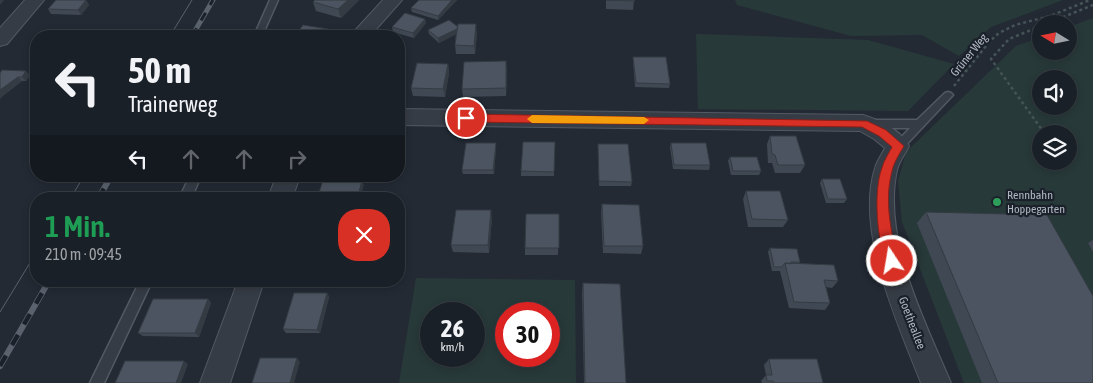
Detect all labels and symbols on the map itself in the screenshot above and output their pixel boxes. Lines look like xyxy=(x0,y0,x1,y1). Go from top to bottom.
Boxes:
north arrow xyxy=(1032,15,1078,60)
street label: Grüner Weg xyxy=(947,30,991,79)
pin xyxy=(445,97,487,139)
place label: Rennbahn Hoppegarten xyxy=(1007,188,1065,216)
marker: Rennbahn Hoppegarten xyxy=(991,196,1003,208)
position arrow xyxy=(865,234,917,286)
street label: Goetheallee xyxy=(896,295,928,351)
speed limit sign: 30 xyxy=(495,302,560,367)

